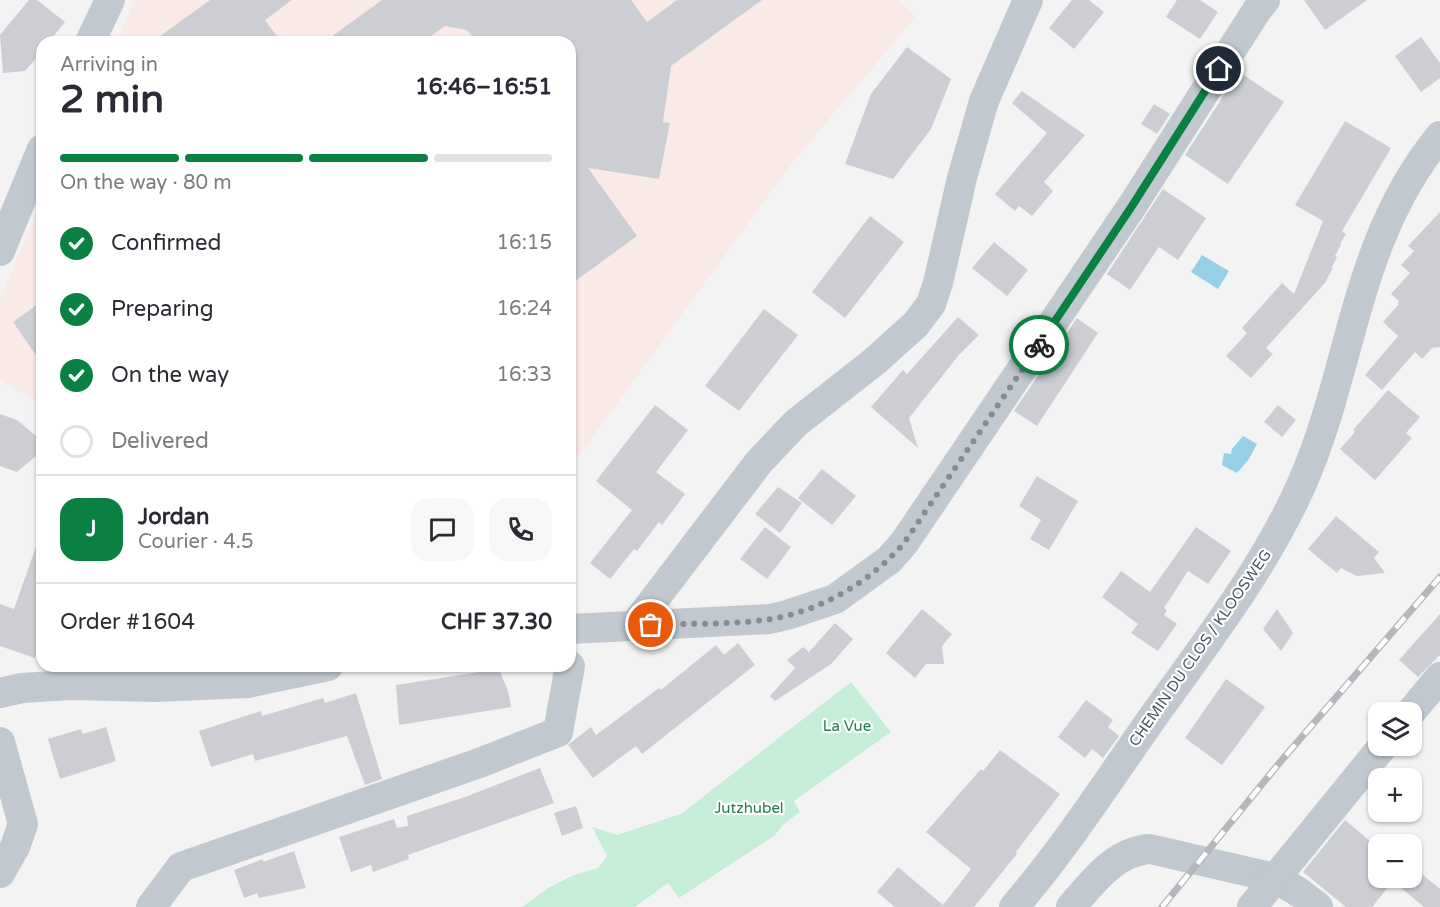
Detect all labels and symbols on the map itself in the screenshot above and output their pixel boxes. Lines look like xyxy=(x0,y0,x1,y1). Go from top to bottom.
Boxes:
pin xyxy=(1193,43,1244,94)
courier xyxy=(1009,315,1069,375)
street label: CHEMIN DU CLOS / KLOOSWEG xyxy=(1125,546,1275,750)
pin xyxy=(625,599,676,650)
park label: La Vue xyxy=(823,717,871,735)
park label: Jutzhubel xyxy=(714,799,784,817)

